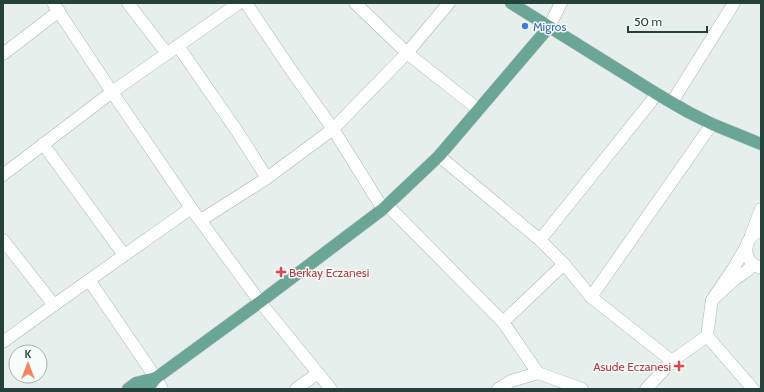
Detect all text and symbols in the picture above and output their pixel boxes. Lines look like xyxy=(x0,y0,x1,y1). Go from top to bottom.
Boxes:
scale bar xyxy=(628,8,707,34)
text: 50 m xyxy=(634,14,662,29)
place label: Migros xyxy=(533,19,566,34)
marker: Migros xyxy=(520,21,530,31)
place label: Berkay Eczanesi xyxy=(289,265,369,280)
marker: Berkay Eczanesi xyxy=(276,267,286,277)
north arrow xyxy=(8,344,48,384)
text: K xyxy=(25,347,32,361)
place label: Asude Eczanesi xyxy=(593,359,671,374)
marker: Asude Eczanesi xyxy=(674,361,684,371)

